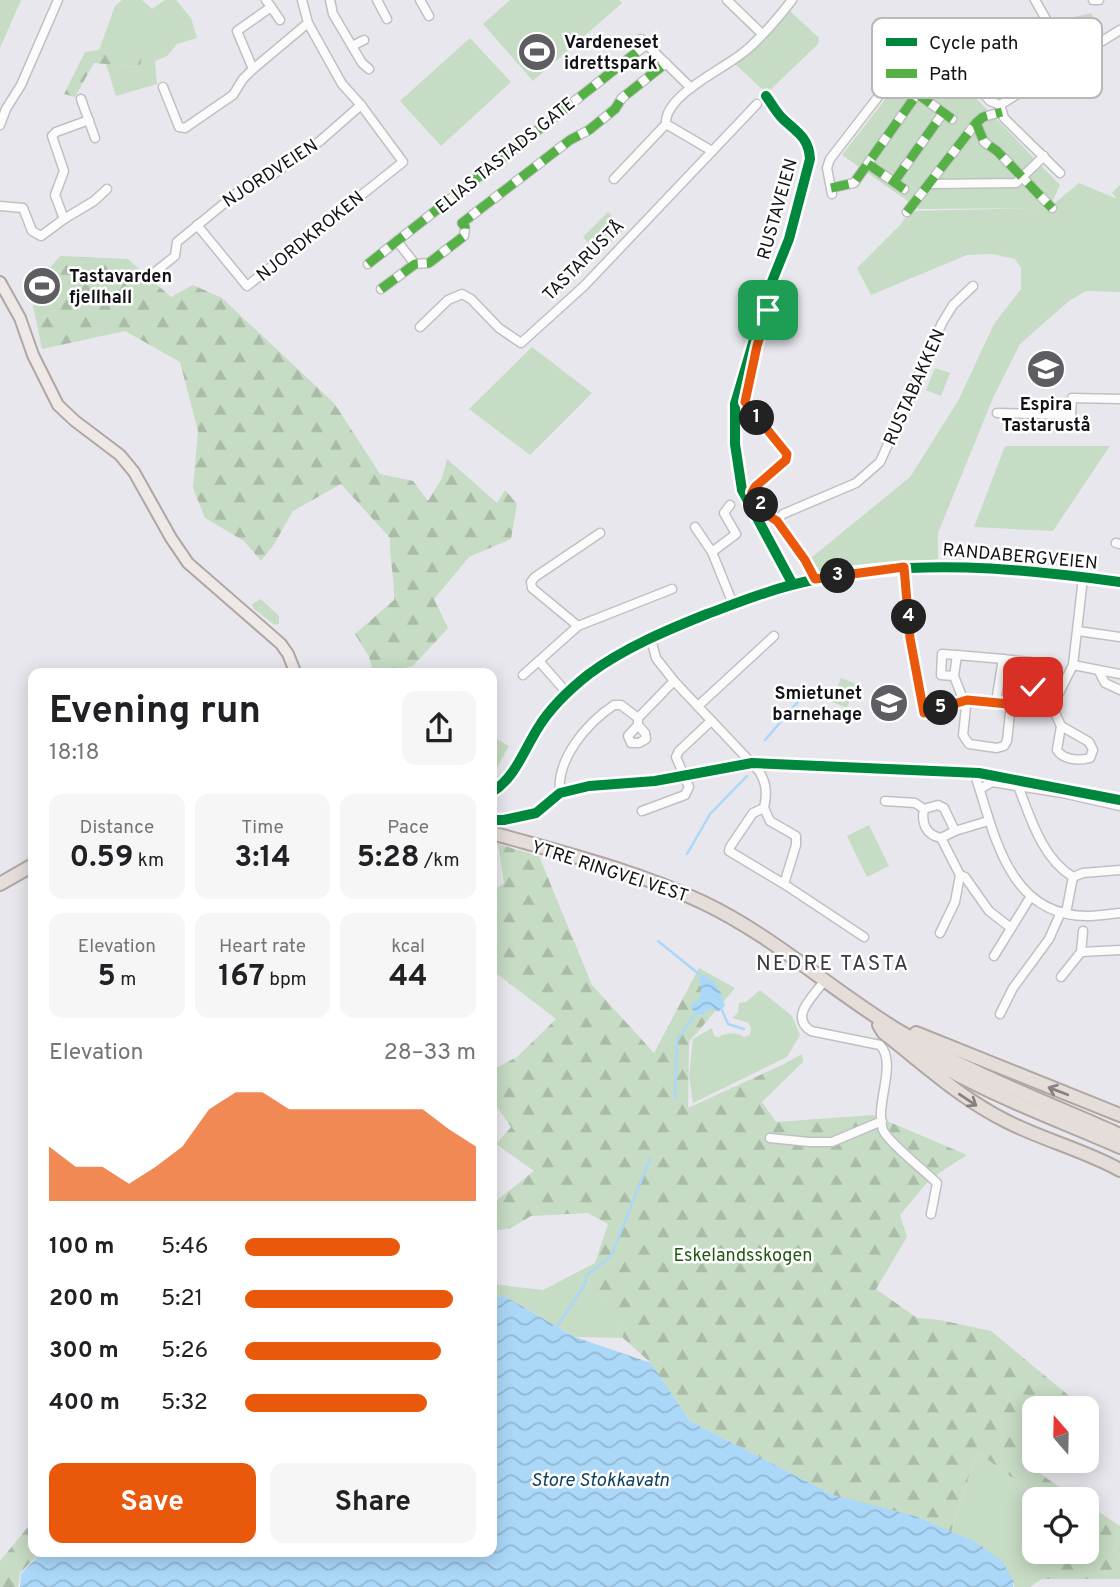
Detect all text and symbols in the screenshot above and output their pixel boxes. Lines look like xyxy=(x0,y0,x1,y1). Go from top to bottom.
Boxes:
legend xyxy=(872,18,1102,98)
sports icon: Vardeneset idrettspark xyxy=(516,31,558,73)
place label: Vardeneset idrettspark xyxy=(564,32,659,76)
text: Cycle path xyxy=(929,32,1018,56)
text: Path xyxy=(929,63,968,87)
street label: ELIAS TASTADS GATE xyxy=(431,93,581,220)
street label: NJORDVEIEN xyxy=(219,135,323,214)
street label: RUSTAVEIEN xyxy=(753,156,804,263)
street label: NJORDKROKEN xyxy=(253,187,369,288)
street label: TASTARUSTÅ xyxy=(538,215,630,307)
sports icon: Tastavarden fjellhall xyxy=(21,265,63,307)
place label: Tastavarden fjellhall xyxy=(69,266,172,310)
pin xyxy=(738,280,798,340)
icon: arrive xyxy=(749,291,787,329)
street label: RUSTABAKKEN xyxy=(879,326,951,449)
school or university icon: Espira Tastarustå xyxy=(1025,348,1067,390)
place label: Espira Tastarustå xyxy=(1001,394,1091,438)
pin: 1 xyxy=(740,400,774,436)
text: 1 xyxy=(753,405,760,429)
pin: 2 xyxy=(744,488,778,522)
text: 2 xyxy=(755,492,766,516)
street label: RANDABERGVEIEN xyxy=(941,539,1098,576)
pin: 3 xyxy=(820,558,856,594)
text: 3 xyxy=(832,563,843,587)
pin: 4 xyxy=(892,600,926,634)
text: 4 xyxy=(902,604,915,628)
pin xyxy=(1003,657,1063,717)
icon: check xyxy=(1014,668,1052,706)
school or university icon: Smietunet barnehage xyxy=(868,682,910,724)
place label: Smietunet barnehage xyxy=(772,683,862,727)
text: Evening run xyxy=(49,688,261,737)
pin: 5 xyxy=(923,690,958,726)
button: share xyxy=(402,691,476,765)
text: 5 xyxy=(935,695,946,719)
text: 18:18 xyxy=(49,739,99,768)
text: Distance xyxy=(80,816,154,840)
text: Time xyxy=(241,816,284,840)
text: Pace xyxy=(387,816,429,840)
street label: YTRE RINGVEI VEST xyxy=(528,836,691,909)
text: 0.59 xyxy=(70,840,133,877)
text: 3:14 xyxy=(234,840,291,877)
text: 5:28 xyxy=(357,840,420,877)
text: km xyxy=(133,849,164,873)
text: /km xyxy=(420,849,460,873)
text: Elevation xyxy=(78,935,156,959)
text: Heart rate xyxy=(219,935,306,959)
text: kcal xyxy=(391,935,425,959)
district label: NEDRE TASTA xyxy=(756,951,910,978)
text: 5 xyxy=(97,959,116,996)
text: 167 xyxy=(218,959,265,996)
text: 44 xyxy=(389,959,427,996)
text: m xyxy=(116,968,136,992)
text: bpm xyxy=(265,968,307,992)
text: Elevation xyxy=(49,1039,144,1068)
text: 28–33 m xyxy=(384,1039,476,1068)
one-way arrow xyxy=(1048,1083,1069,1096)
one-way arrow xyxy=(958,1093,978,1107)
text: 100 m xyxy=(49,1233,114,1262)
text: 5:46 xyxy=(161,1233,208,1262)
park label: Eskelandsskogen xyxy=(674,1245,812,1268)
text: 200 m xyxy=(49,1285,119,1314)
text: 5:21 xyxy=(161,1285,203,1314)
text: 300 m xyxy=(49,1337,119,1366)
text: 5:26 xyxy=(161,1337,208,1366)
text: 400 m xyxy=(49,1389,120,1418)
text: 5:32 xyxy=(161,1389,208,1418)
north arrow xyxy=(1022,1396,1099,1474)
map controls xyxy=(1022,1396,1099,1564)
button: Save xyxy=(49,1463,256,1543)
button: Share xyxy=(270,1463,476,1543)
water label: Store Stokkavatn xyxy=(531,1469,670,1493)
button: locate xyxy=(1022,1487,1099,1564)

